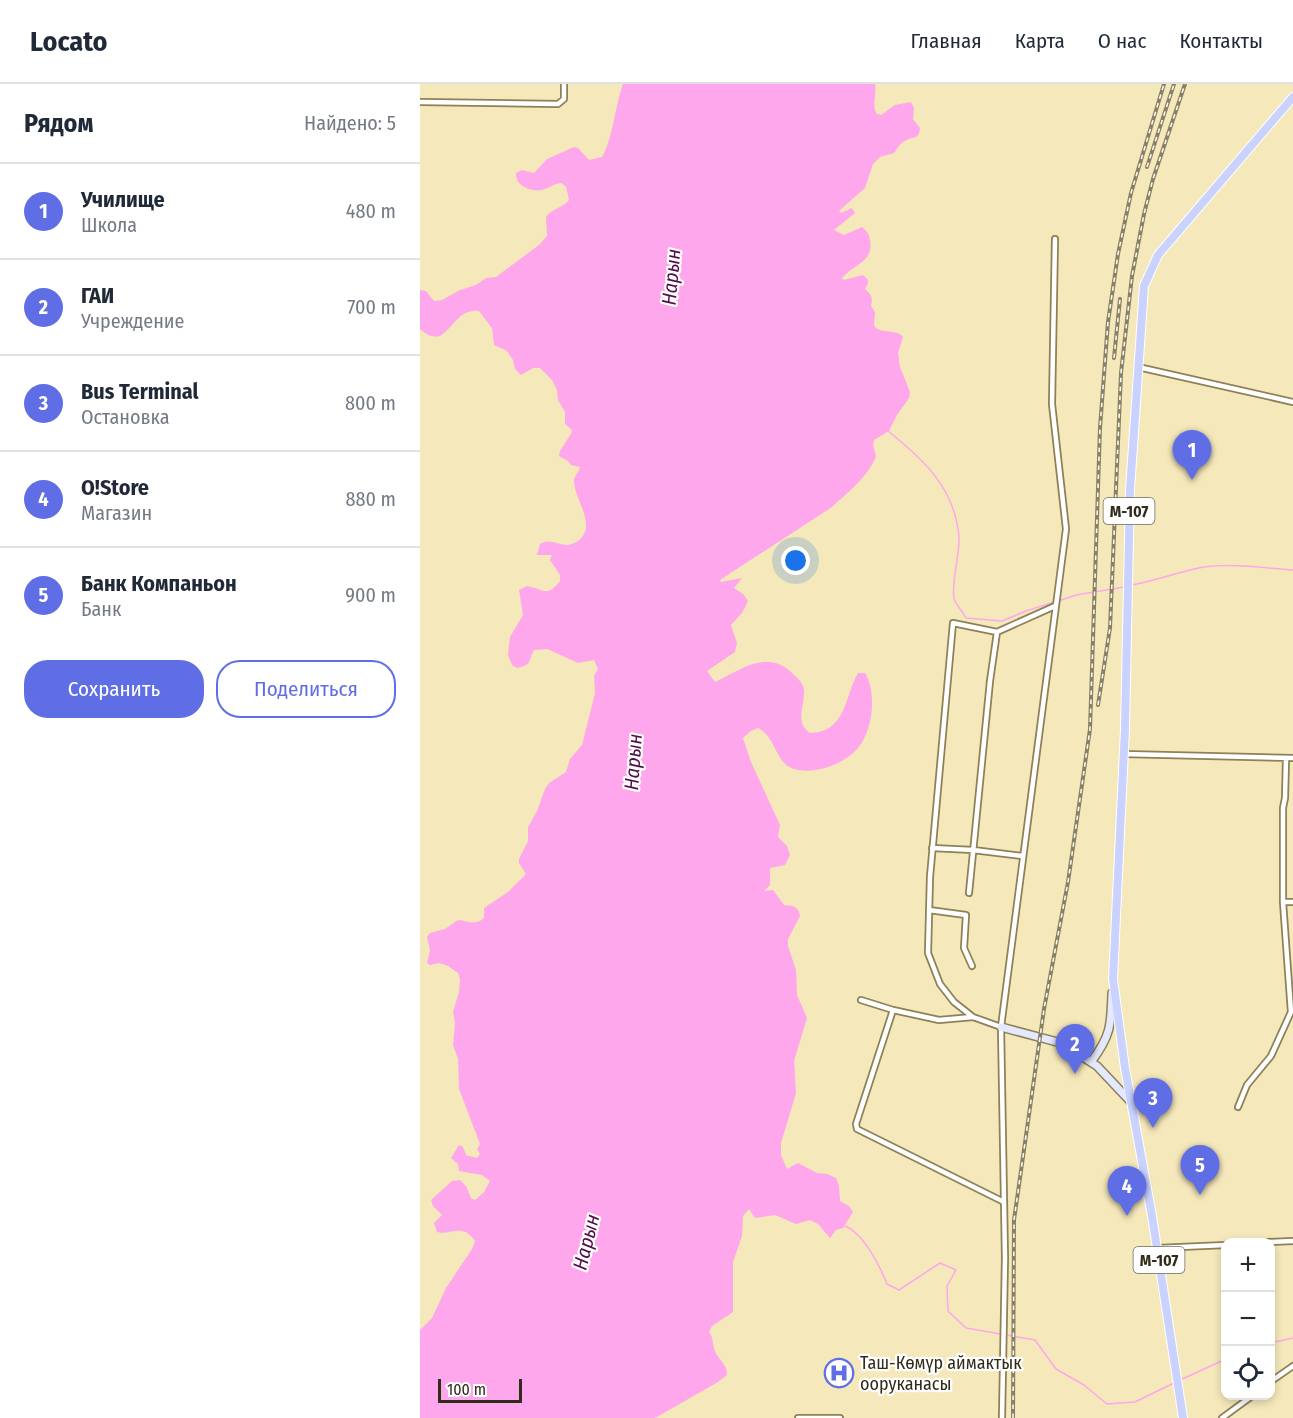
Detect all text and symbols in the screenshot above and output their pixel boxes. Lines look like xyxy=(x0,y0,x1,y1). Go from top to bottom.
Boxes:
text: Locato xyxy=(30,25,108,58)
text: Главная xyxy=(911,28,982,54)
text: Карта xyxy=(1015,28,1065,54)
text: О нас xyxy=(1098,28,1146,54)
text: Контакты xyxy=(1179,28,1263,54)
text: Рядом xyxy=(24,108,93,139)
text: Найдено: 5 xyxy=(304,111,396,135)
text: Училище xyxy=(81,186,165,213)
text: 1 xyxy=(39,199,48,223)
text: 480 m xyxy=(346,199,396,223)
text: Школа xyxy=(81,213,137,237)
water label: Нарын xyxy=(657,248,685,306)
text: ГАИ xyxy=(81,282,114,309)
text: 2 xyxy=(39,295,48,319)
text: 700 m xyxy=(347,295,396,319)
text: Учреждение xyxy=(81,309,184,333)
text: Bus Terminal xyxy=(81,378,198,405)
text: 3 xyxy=(39,391,48,415)
text: 800 m xyxy=(345,391,396,415)
text: Остановка xyxy=(81,405,169,429)
pin: 1 xyxy=(1172,430,1212,480)
text: O!Store xyxy=(81,474,149,501)
text: 4 xyxy=(38,487,49,511)
text: 880 m xyxy=(346,487,396,511)
road number: М-107 xyxy=(1104,498,1154,524)
text: Магазин xyxy=(81,501,152,525)
your location xyxy=(781,546,810,575)
text: Банк Компаньон xyxy=(81,570,237,597)
text: 5 xyxy=(39,583,48,607)
text: 900 m xyxy=(345,583,396,607)
text: Банк xyxy=(81,597,121,621)
button: Сохранить xyxy=(24,660,204,718)
button: Поделиться xyxy=(216,660,396,718)
water label: Нарын xyxy=(619,733,647,791)
pin: 2 xyxy=(1056,1024,1094,1074)
pin: 3 xyxy=(1134,1078,1172,1128)
pin: 5 xyxy=(1180,1146,1220,1195)
pin: 4 xyxy=(1108,1166,1146,1216)
water label: Нарын xyxy=(567,1212,605,1272)
map controls xyxy=(1221,1238,1275,1400)
button: + xyxy=(1221,1238,1275,1292)
road number: М-107 xyxy=(1134,1247,1184,1273)
button: − xyxy=(1221,1292,1275,1346)
button: locate xyxy=(1221,1346,1275,1400)
place label: Таш-Көмүр аймактык ооруканасы xyxy=(860,1352,1022,1395)
hospital icon: Таш-Көмүр аймактык ооруканасы xyxy=(823,1357,855,1389)
scale bar xyxy=(438,1376,522,1404)
text: 100 m xyxy=(447,1380,486,1399)

